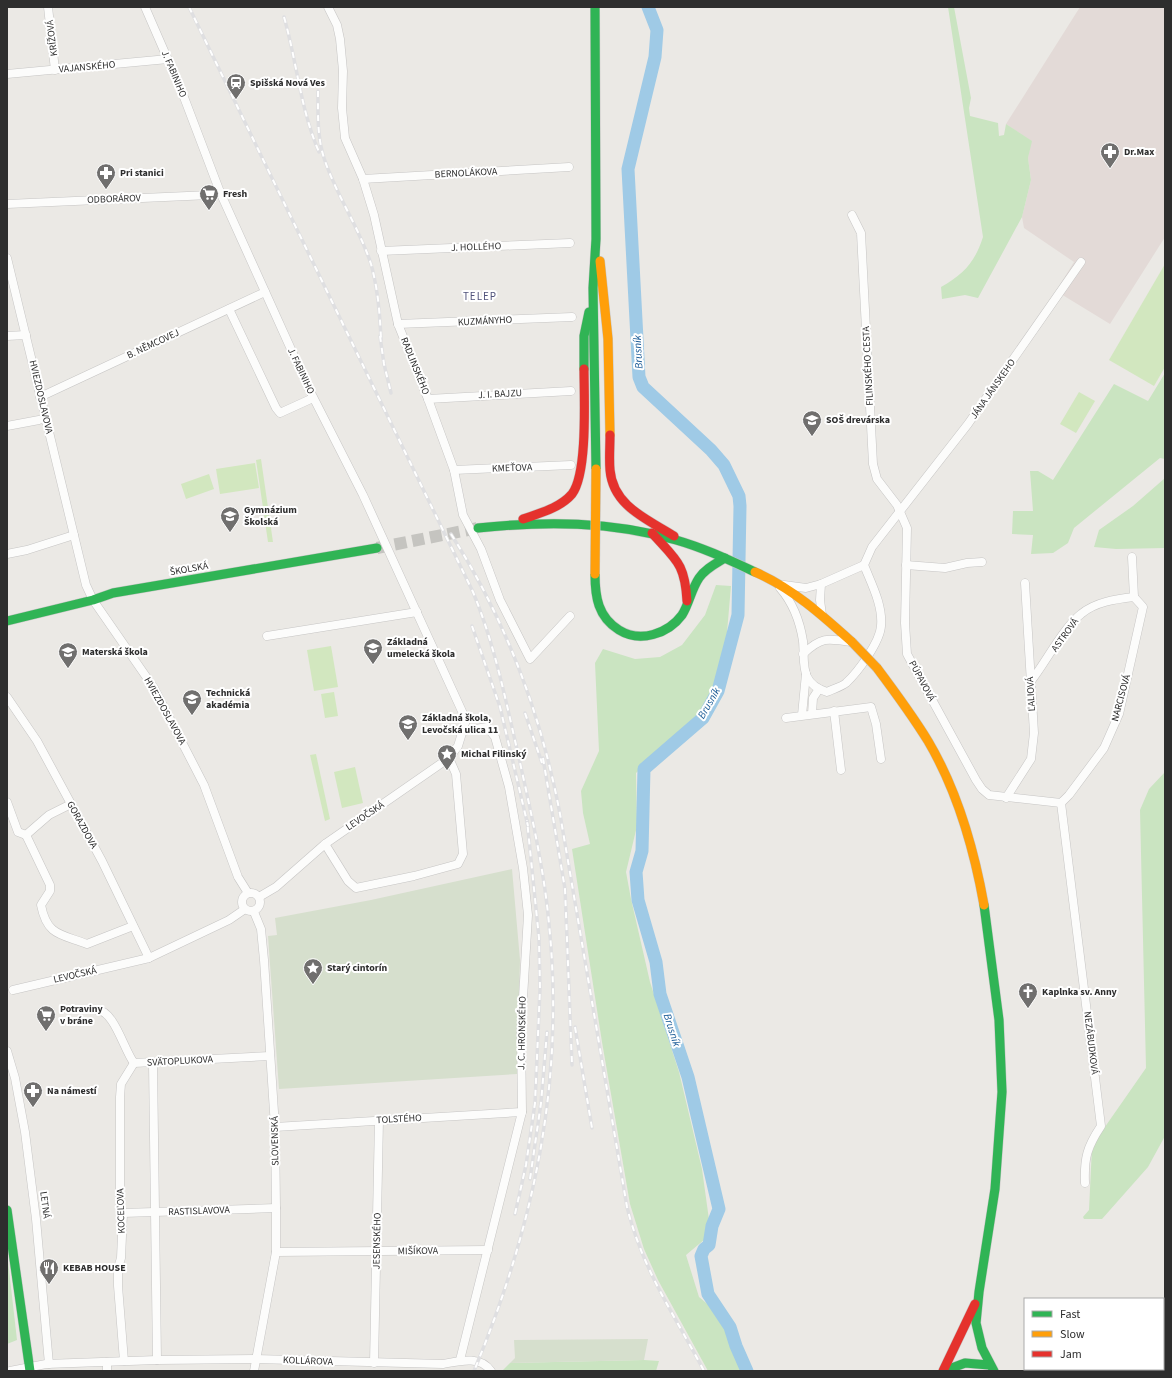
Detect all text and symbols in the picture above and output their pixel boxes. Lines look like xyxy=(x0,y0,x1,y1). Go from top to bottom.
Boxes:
street label: KRÍŽOVÁ xyxy=(43,19,61,57)
street label: J. FABINIHO xyxy=(158,48,190,100)
street label: VAJANSKÉHO xyxy=(58,58,116,76)
station icon: Spišská Nová Ves xyxy=(225,72,247,100)
place label: Spišská Nová Ves xyxy=(250,76,326,90)
pharmacy icon: Dr.Max xyxy=(1099,141,1121,169)
place label: Dr.Max xyxy=(1124,145,1154,159)
pharmacy icon: Pri stanici xyxy=(95,162,117,190)
street label: BERNOLÁKOVA xyxy=(434,164,498,182)
place label: Pri stanici xyxy=(120,166,164,180)
supermarket icon: Fresh xyxy=(198,183,220,211)
place label: Fresh xyxy=(223,187,248,201)
street label: ODBORÁROV xyxy=(87,191,142,207)
street label: J. HOLLÉHO xyxy=(451,239,502,255)
district label: TELEP xyxy=(463,289,497,304)
street label: KUZMÁNYHO xyxy=(457,313,513,329)
street label: FILINSKÉHO CESTA xyxy=(859,325,877,406)
street label: B. NĚMCOVEJ xyxy=(124,326,182,362)
water label: Brusník xyxy=(630,334,646,369)
street label: RADLINSKÉHO xyxy=(397,335,433,397)
street label: J. FABINIHO xyxy=(284,345,318,397)
street label: JÁNA JÁNSKEHO xyxy=(967,356,1019,422)
street label: HVIEZDOSLAVOVA xyxy=(26,359,56,436)
street label: J. I. BAJZU xyxy=(478,386,522,402)
school or university icon: SOŠ drevárska xyxy=(801,409,823,437)
place label: SOŠ drevárska xyxy=(826,413,890,427)
street label: KMEŤOVA xyxy=(492,460,533,476)
place label: Gymnázium Školská xyxy=(244,503,297,529)
school or university icon: Gymnázium Školská xyxy=(219,505,241,533)
street label: ŠKOLSKÁ xyxy=(169,559,210,579)
street label: ASTROVÁ xyxy=(1048,615,1082,655)
place label: Základná umelecká škola xyxy=(387,635,455,661)
school or university icon: Základná umelecká škola xyxy=(362,637,384,665)
school or university icon: Materská škola xyxy=(57,641,79,669)
place label: Materská škola xyxy=(82,645,148,659)
street label: PÚPAVOVÁ xyxy=(905,658,939,704)
street label: NARCISOVÁ xyxy=(1108,672,1134,723)
street label: HVIEZDOSLAVOVA xyxy=(141,675,190,748)
street label: ĽALIOVÁ xyxy=(1023,676,1039,712)
water label: Brusník xyxy=(694,684,724,721)
place label: Technická akadémia xyxy=(206,686,250,712)
school or university icon: Technická akadémia xyxy=(181,688,203,716)
place label: Základná škola, Levočská ulica 11 xyxy=(422,711,498,737)
school or university icon: Základná škola, Levočská ulica 11 xyxy=(397,713,419,741)
place icon: Michal Filinský xyxy=(436,743,458,771)
place label: Michal Filinský xyxy=(461,747,527,761)
street label: LEVOČSKÁ xyxy=(343,798,388,834)
street label: GORAZDOVA xyxy=(63,799,101,852)
place icon: Starý cintorín xyxy=(302,957,324,985)
place label: Starý cintorín xyxy=(327,961,388,975)
street label: LEVOČSKÁ xyxy=(52,963,98,987)
church icon: Kaplnka sv. Anny xyxy=(1017,981,1039,1009)
place label: Kaplnka sv. Anny xyxy=(1042,985,1118,999)
street label: J. C. HRONSKÉHO xyxy=(514,995,530,1070)
place label: Potraviny v bráne xyxy=(60,1002,104,1028)
supermarket icon: Potraviny v bráne xyxy=(35,1004,57,1032)
street label: NEZÁBUDKOVÁ xyxy=(1080,1011,1102,1076)
water label: Brusník xyxy=(660,1012,685,1049)
street label: SVÄTOPLUKOVA xyxy=(147,1052,214,1070)
pharmacy icon: Na námestí xyxy=(22,1080,44,1108)
place label: Na námestí xyxy=(47,1084,98,1098)
street label: TOLSTÉHO xyxy=(376,1111,422,1127)
street label: SLOVENSKÁ xyxy=(268,1115,282,1166)
street label: KOCEĽOVA xyxy=(113,1188,129,1234)
street label: LETNÁ xyxy=(36,1191,54,1220)
street label: RASTISLAVOVA xyxy=(168,1203,231,1219)
street label: JESENSKÉHO xyxy=(370,1212,384,1269)
street label: MIŠÍKOVA xyxy=(398,1244,439,1258)
restaurant icon: KEBAB HOUSE xyxy=(38,1257,60,1285)
place label: KEBAB HOUSE xyxy=(63,1261,126,1275)
legend xyxy=(1024,1298,1164,1370)
text: Fast xyxy=(1060,1306,1080,1323)
text: Slow xyxy=(1060,1326,1085,1343)
text: Jam xyxy=(1060,1346,1082,1363)
street label: KOLLÁROVA xyxy=(283,1353,334,1369)

